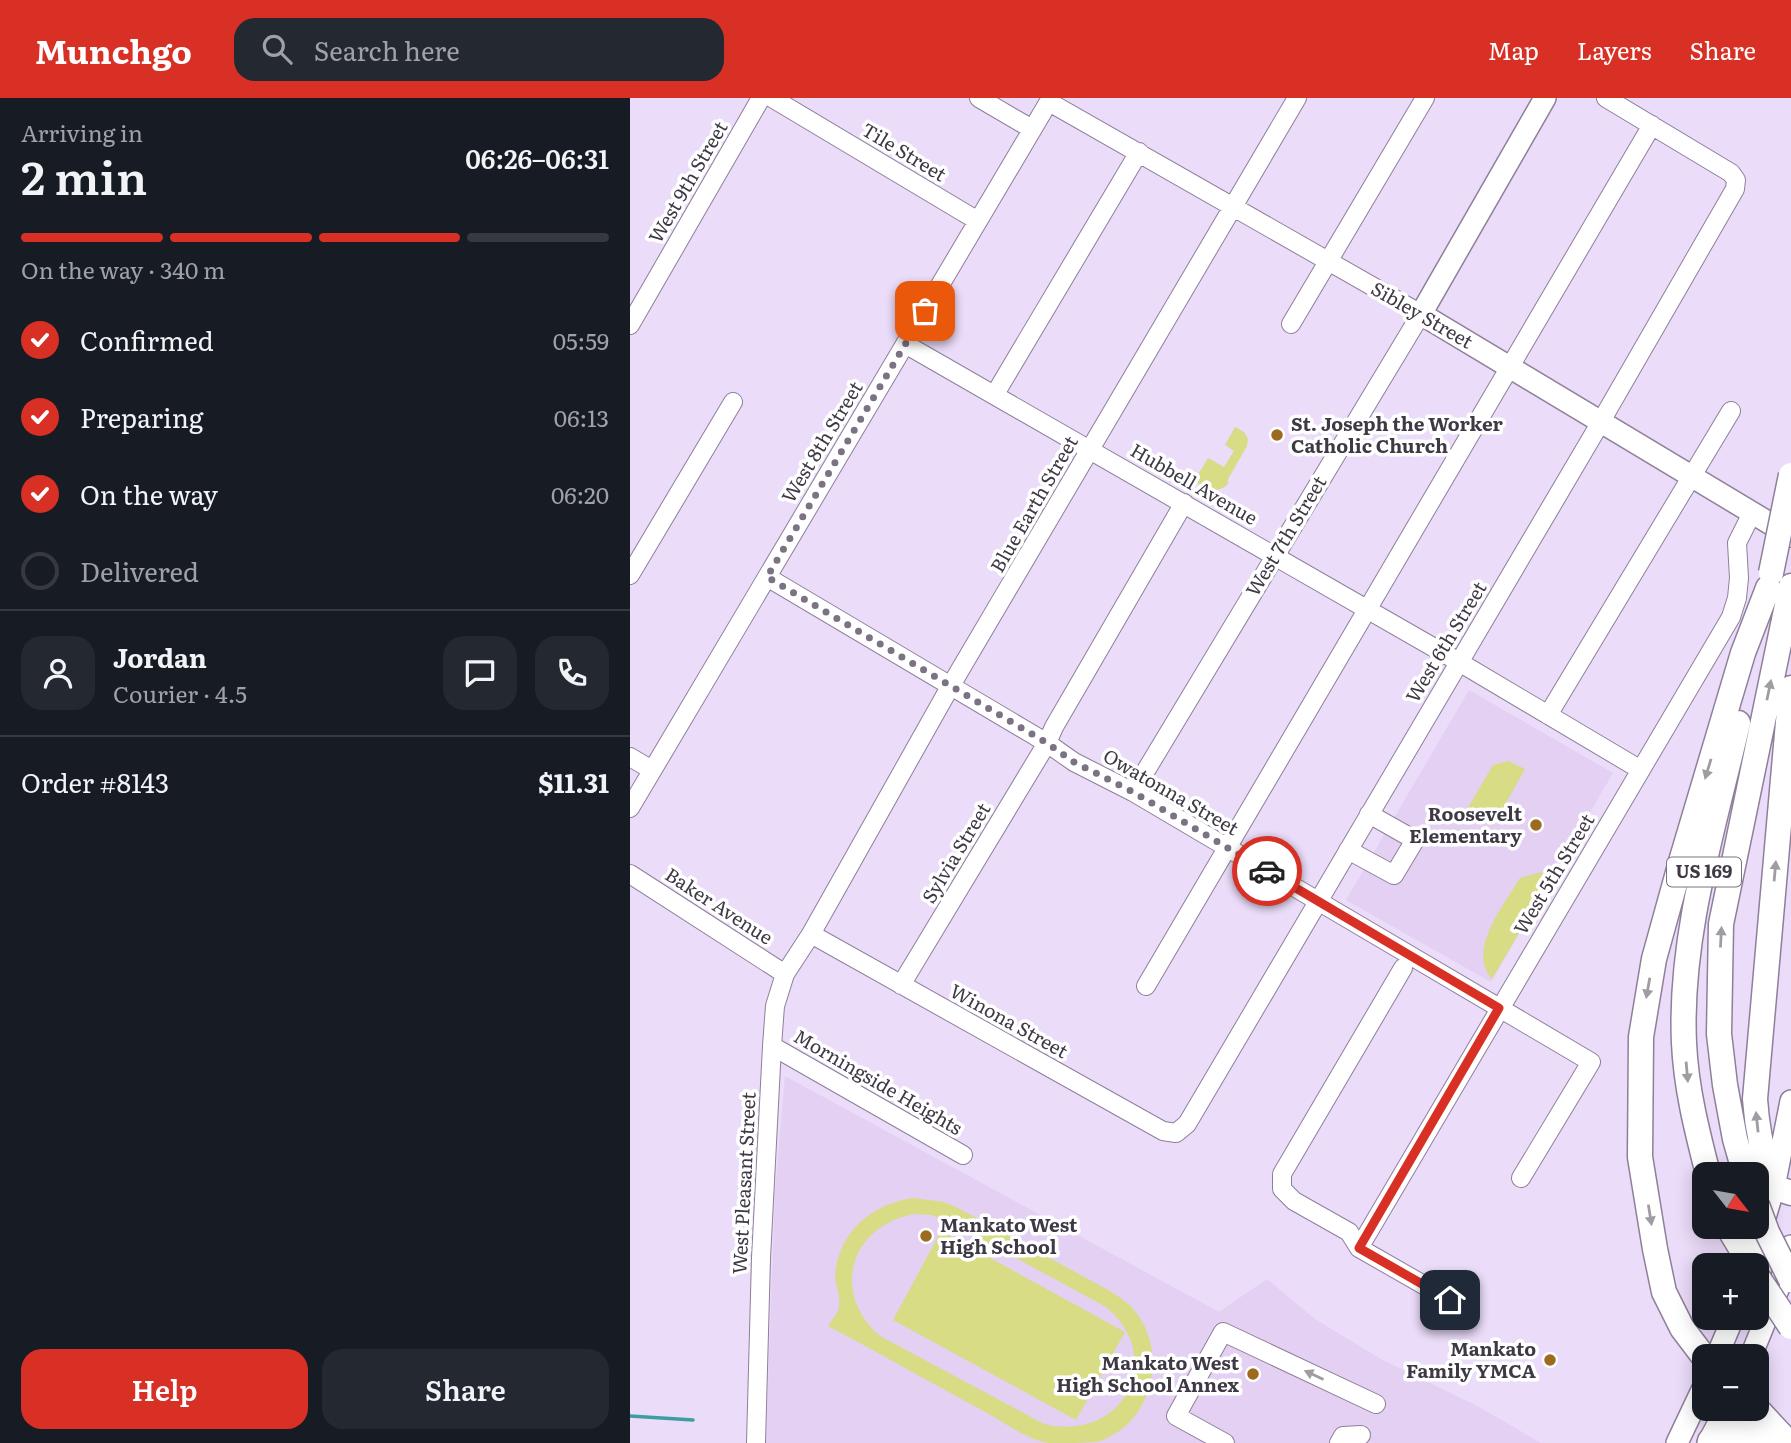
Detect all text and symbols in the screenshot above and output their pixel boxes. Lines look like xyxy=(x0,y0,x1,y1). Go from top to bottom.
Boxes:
search box xyxy=(234,18,724,81)
text: Munchgo xyxy=(35,25,192,74)
icon: search xyxy=(258,30,296,68)
text: Search here xyxy=(314,30,460,69)
text: Map xyxy=(1488,32,1539,67)
text: Layers xyxy=(1577,32,1651,67)
text: Share xyxy=(1689,32,1756,67)
text: Arriving in xyxy=(21,115,143,149)
street label: West 9th Street xyxy=(641,115,734,248)
street label: Tile Street xyxy=(857,115,952,188)
text: 06:26–06:31 xyxy=(465,138,609,177)
text: 2 min xyxy=(21,141,147,209)
text: On the way · 340 m xyxy=(21,252,225,286)
street label: Sibley Street xyxy=(1366,274,1479,355)
pin xyxy=(895,281,955,341)
icon: bag xyxy=(906,292,944,330)
text: Confirmed xyxy=(80,320,214,359)
icon: check xyxy=(21,321,59,359)
text: 05:59 xyxy=(553,323,609,357)
street label: West 8th Street xyxy=(774,375,869,508)
text: Preparing xyxy=(80,397,203,436)
icon: check xyxy=(21,398,59,436)
text: 06:13 xyxy=(554,400,609,434)
place label: St. Joseph the Worker Catholic Church xyxy=(1291,409,1504,459)
marker: St. Joseph the Worker Catholic Church xyxy=(1269,427,1285,443)
street label: Blue Earth Street xyxy=(983,430,1084,577)
street label: Hubbell Avenue xyxy=(1126,435,1263,531)
street label: West 7th Street xyxy=(1238,469,1332,601)
text: On the way xyxy=(80,474,218,513)
icon: check xyxy=(21,475,59,513)
text: 06:20 xyxy=(551,477,609,511)
text: Delivered xyxy=(80,551,199,590)
street label: West 6th Street xyxy=(1398,575,1493,707)
button: person xyxy=(21,636,95,710)
button: chat xyxy=(443,636,517,710)
button: phone xyxy=(535,636,609,710)
text: Jordan xyxy=(113,637,207,676)
text: Courier · 4.5 xyxy=(113,676,247,710)
one-way arrow xyxy=(1764,679,1775,701)
street label: Owatonna Street xyxy=(1099,741,1245,841)
one-way arrow xyxy=(1703,759,1713,780)
text: Order #8143 xyxy=(21,762,169,801)
text: $11.31 xyxy=(538,762,609,801)
street label: Sylvia Street xyxy=(914,797,996,908)
place label: Roosevelt Elementary xyxy=(1409,799,1523,849)
street label: West 5th Street xyxy=(1506,807,1600,939)
marker: Roosevelt Elementary xyxy=(1528,817,1544,833)
courier xyxy=(1232,836,1302,906)
icon: car xyxy=(1248,852,1286,890)
road number: US 169 xyxy=(1667,858,1741,886)
one-way arrow xyxy=(1770,859,1781,881)
street label: Baker Avenue xyxy=(660,860,779,951)
one-way arrow xyxy=(1715,926,1726,948)
street label: Winona Street xyxy=(945,976,1074,1064)
one-way arrow xyxy=(1642,978,1653,1000)
street label: Morningside Heights xyxy=(789,1021,968,1141)
one-way arrow xyxy=(1682,1062,1693,1084)
street label: West Pleasant Street xyxy=(724,1091,762,1275)
one-way arrow xyxy=(1751,1110,1762,1132)
north arrow xyxy=(1692,1162,1769,1239)
map controls xyxy=(1692,1162,1769,1421)
one-way arrow xyxy=(1645,1204,1656,1226)
place label: Mankato West High School xyxy=(940,1210,1078,1260)
marker: Mankato West High School xyxy=(918,1228,934,1244)
button: + xyxy=(1692,1253,1769,1330)
pin xyxy=(1420,1270,1480,1330)
icon: home xyxy=(1431,1281,1469,1319)
place label: Mankato Family YMCA xyxy=(1406,1334,1537,1384)
button: − xyxy=(1692,1344,1769,1421)
place label: Mankato West High School Annex xyxy=(1056,1348,1240,1398)
button: Help xyxy=(21,1349,308,1429)
button: Share xyxy=(322,1349,609,1429)
marker: Mankato Family YMCA xyxy=(1542,1352,1558,1368)
marker: Mankato West High School Annex xyxy=(1245,1366,1261,1382)
one-way arrow xyxy=(1304,1369,1325,1380)

